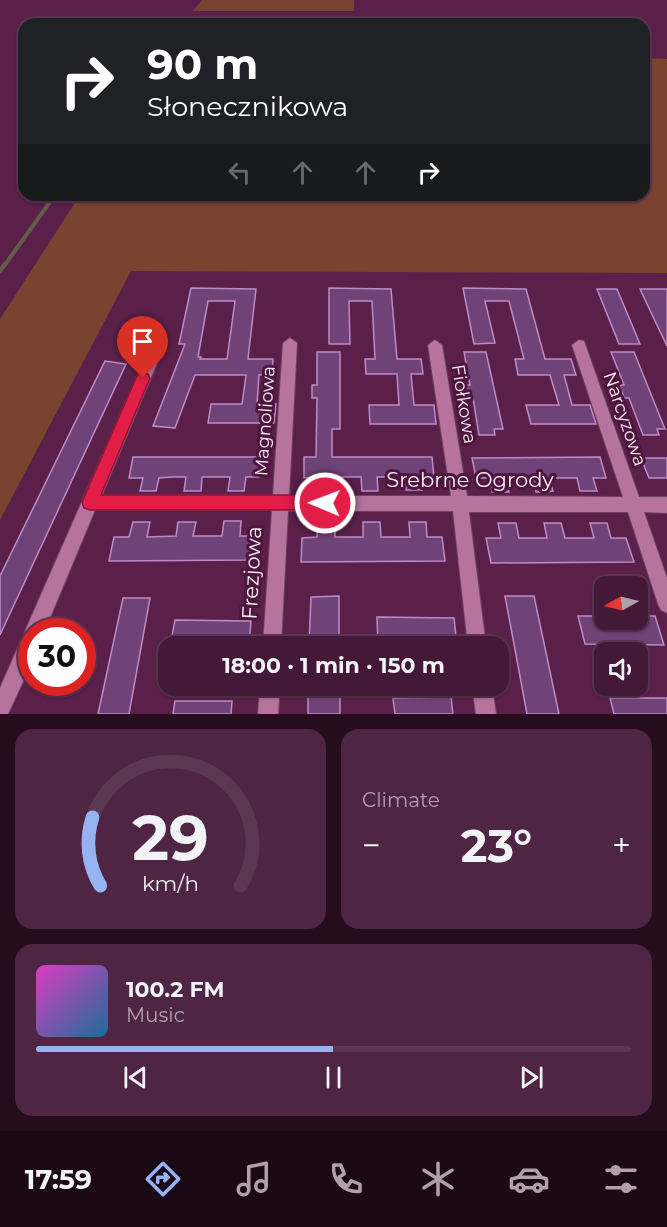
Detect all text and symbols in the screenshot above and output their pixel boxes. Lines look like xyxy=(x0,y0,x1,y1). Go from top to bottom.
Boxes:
text: 90 m xyxy=(147,38,258,90)
icon: right xyxy=(48,42,126,120)
text: Słonecznikowa xyxy=(147,90,348,123)
icon: left xyxy=(223,156,256,189)
icon: ahead xyxy=(286,156,319,189)
icon: ahead xyxy=(349,156,382,189)
icon: right xyxy=(412,156,445,189)
pin xyxy=(117,316,168,378)
icon: arrive xyxy=(126,325,159,358)
street label: Fiołkowa xyxy=(447,363,481,445)
street label: Magnoliowa xyxy=(250,365,280,477)
street label: Narcyzowa xyxy=(599,369,651,469)
street label: Srebrne Ogrody xyxy=(386,467,554,492)
position arrow xyxy=(293,471,357,535)
street label: Frezjowa xyxy=(237,526,266,620)
north arrow xyxy=(594,576,648,630)
map controls xyxy=(594,576,648,696)
speed limit sign: 30 xyxy=(18,618,96,696)
button: sound xyxy=(594,642,648,696)
text: 18:00 · 1 min · 150 m xyxy=(222,652,445,679)
text: Climate xyxy=(362,788,440,812)
text: 29 xyxy=(132,800,209,876)
text: 23° xyxy=(461,818,532,873)
text: − xyxy=(362,825,381,865)
text: + xyxy=(612,825,631,865)
text: km/h xyxy=(142,870,199,896)
text: 100.2 FM xyxy=(126,976,224,1003)
text: Music xyxy=(126,1003,185,1027)
icon: previous xyxy=(119,1061,152,1094)
icon: pause xyxy=(317,1061,350,1094)
icon: next xyxy=(515,1061,548,1094)
icon: directions xyxy=(142,1158,184,1200)
icon: music xyxy=(233,1158,275,1200)
icon: phone xyxy=(325,1158,367,1200)
icon: climate xyxy=(417,1158,459,1200)
icon: car xyxy=(508,1158,550,1200)
icon: filters xyxy=(600,1158,642,1200)
text: 17:59 xyxy=(25,1163,92,1196)

